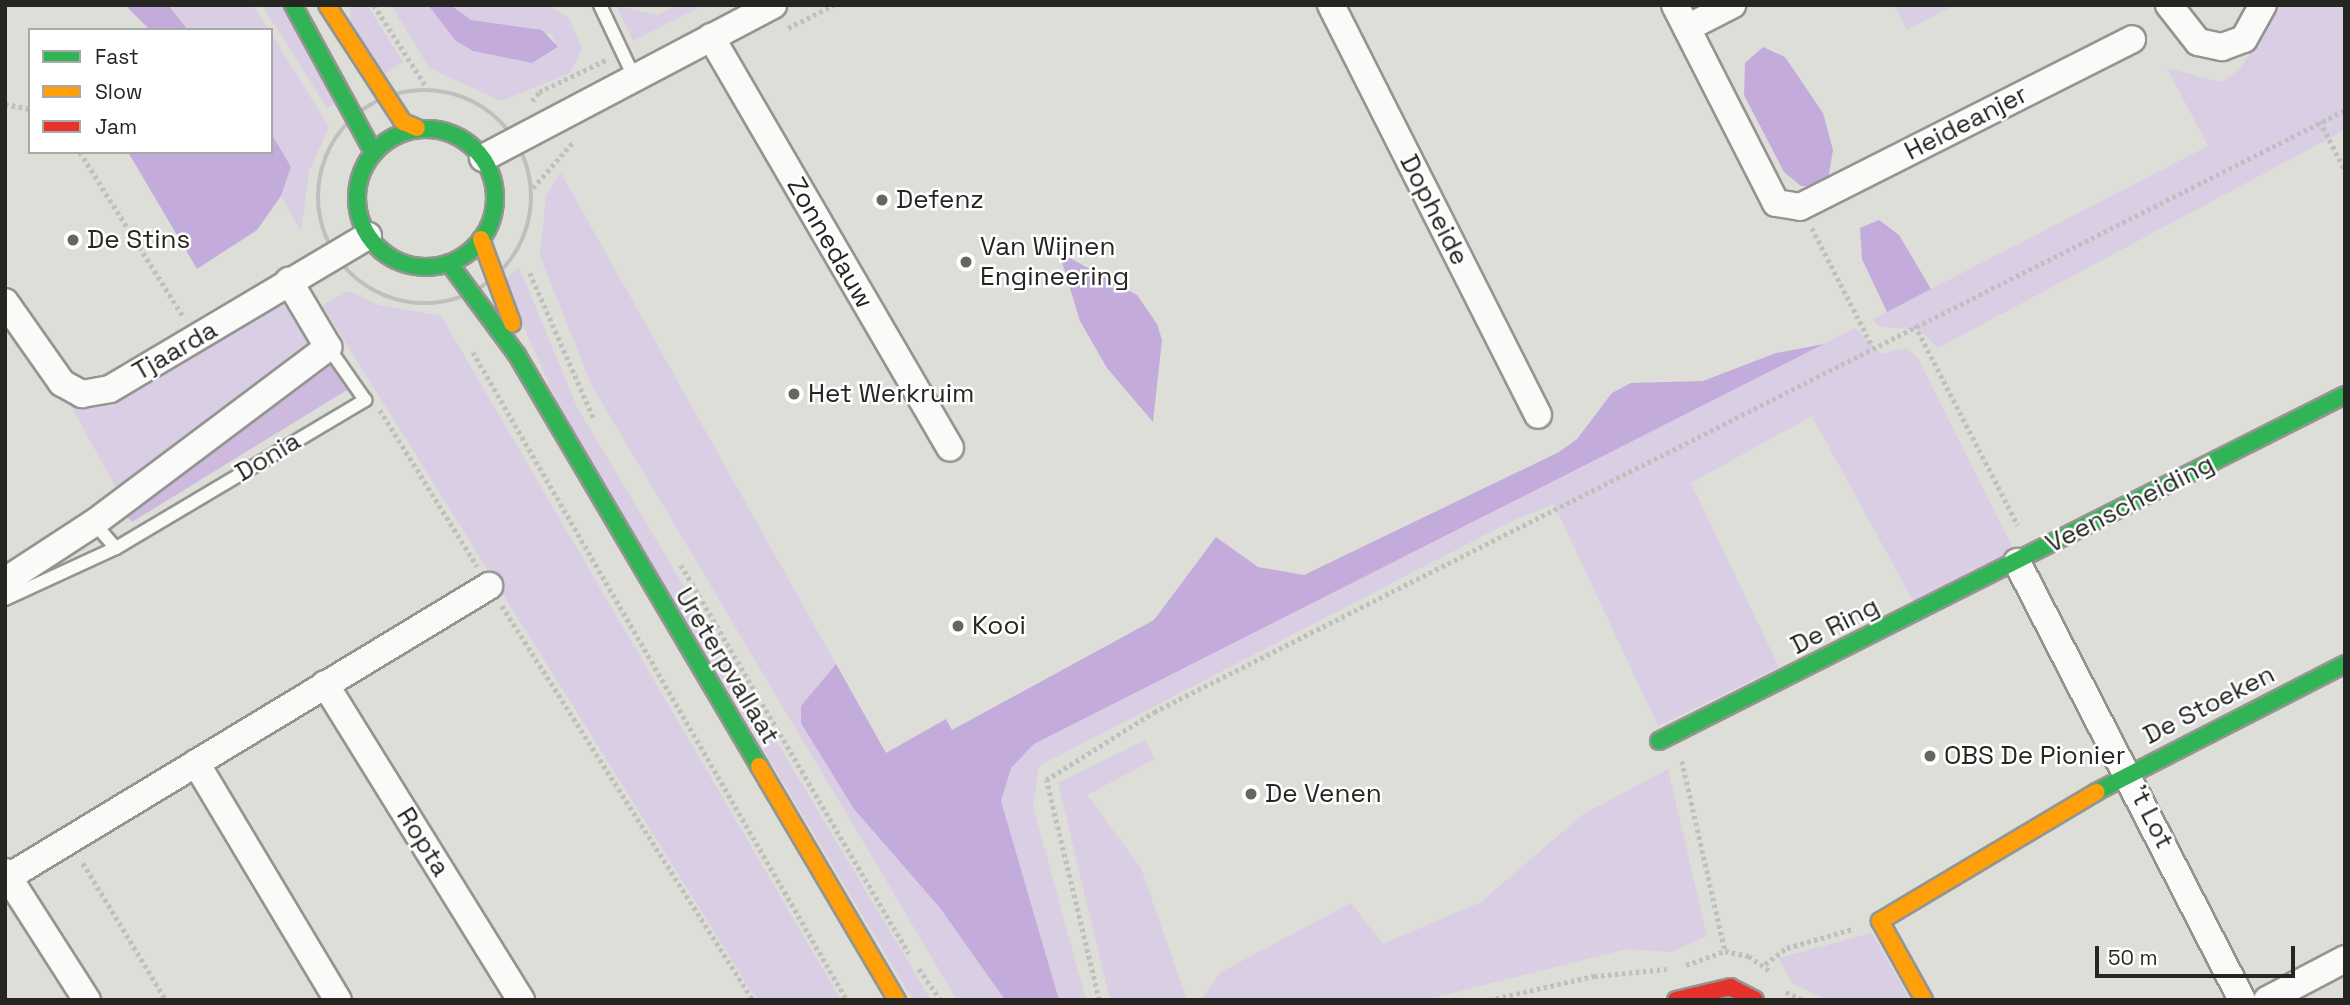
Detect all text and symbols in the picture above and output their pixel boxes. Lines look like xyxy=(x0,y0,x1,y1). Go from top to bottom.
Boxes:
legend xyxy=(28,28,273,154)
text: Fast xyxy=(95,43,139,70)
text: Slow xyxy=(95,78,143,105)
street label: Heideanjer xyxy=(1899,79,2033,167)
text: Jam xyxy=(95,113,137,140)
street label: Dopheide xyxy=(1393,150,1475,270)
street label: Zonnedauw xyxy=(780,172,880,314)
place label: Defenz xyxy=(896,184,984,216)
marker: Defenz xyxy=(874,192,890,208)
place label: De Stins xyxy=(87,224,190,256)
place label: Van Wijnen Engineering xyxy=(980,231,1129,292)
marker: De Stins xyxy=(65,232,81,248)
marker: Van Wijnen Engineering xyxy=(958,254,974,270)
street label: Tjaarda xyxy=(127,314,223,388)
place label: Het Werkruim xyxy=(808,378,975,410)
marker: Het Werkruim xyxy=(786,386,802,402)
street label: Donia xyxy=(230,425,306,489)
street label: Veenscheiding xyxy=(2041,448,2219,560)
street label: Ureterpvallaat xyxy=(668,582,786,750)
street label: De Ring xyxy=(1786,591,1884,661)
place label: Kooi xyxy=(972,610,1026,642)
marker: Kooi xyxy=(950,618,966,634)
street label: De Stoeken xyxy=(2138,659,2280,751)
place label: OBS De Pionier xyxy=(1944,740,2125,772)
marker: OBS De Pionier xyxy=(1922,748,1938,764)
place label: De Venen xyxy=(1265,778,1382,810)
street label: 't Lot xyxy=(2122,780,2180,854)
marker: De Venen xyxy=(1243,786,1259,802)
street label: Ropta xyxy=(390,802,456,882)
scale bar xyxy=(2098,932,2298,976)
text: 50 m xyxy=(2108,944,2158,971)

